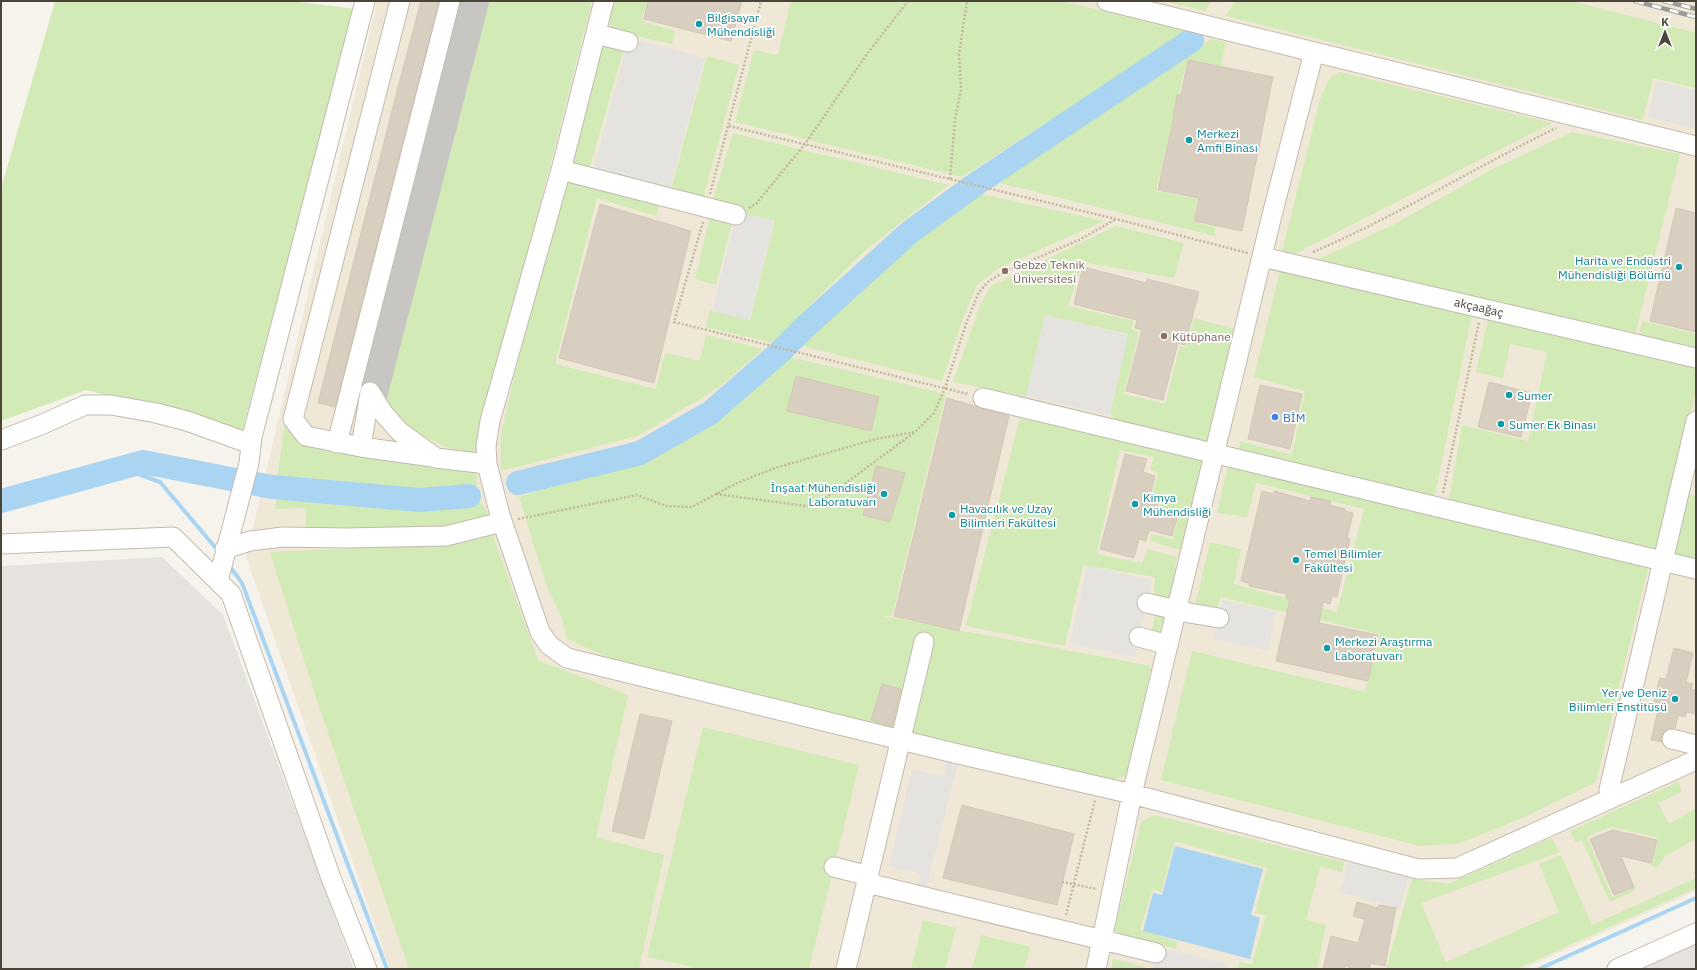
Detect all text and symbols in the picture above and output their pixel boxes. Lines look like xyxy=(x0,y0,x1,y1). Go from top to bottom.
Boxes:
place label: Bilgisayar Mühendisliği xyxy=(707,10,775,39)
north arrow xyxy=(1645,12,1685,52)
text: K xyxy=(1661,15,1669,29)
marker: Bilgisayar Mühendisliği xyxy=(694,19,704,29)
place label: Merkezi Amfi Binası xyxy=(1197,126,1258,155)
marker: Merkezi Amfi Binası xyxy=(1184,135,1194,145)
place label: Harita ve Endüstri Mühendisliği Bölümü xyxy=(1558,253,1671,282)
place label: Gebze Teknik Üniversitesi xyxy=(1013,257,1086,286)
marker: Harita ve Endüstri Mühendisliği Bölümü xyxy=(1674,262,1684,272)
marker: Gebze Teknik Üniversitesi xyxy=(1000,266,1010,276)
street label: akçaağaç xyxy=(1453,294,1505,320)
place label: Kütüphane xyxy=(1172,329,1231,344)
marker: Kütüphane xyxy=(1159,331,1169,341)
place label: Sumer xyxy=(1517,388,1553,403)
marker: Sumer xyxy=(1504,390,1514,400)
place label: BİM xyxy=(1283,410,1305,425)
marker: BİM xyxy=(1270,412,1280,422)
place label: Sumer Ek Binası xyxy=(1509,417,1596,432)
marker: Sumer Ek Binası xyxy=(1496,419,1506,429)
place label: İnşaat Mühendisliği Laboratuvarı xyxy=(770,480,876,509)
marker: İnşaat Mühendisliği Laboratuvarı xyxy=(879,489,889,499)
place label: Kimya Mühendisliği xyxy=(1143,490,1211,519)
marker: Kimya Mühendisliği xyxy=(1130,499,1140,509)
place label: Havacılık ve Uzay Bilimleri Fakültesi xyxy=(960,501,1056,530)
marker: Havacılık ve Uzay Bilimleri Fakültesi xyxy=(947,510,957,520)
place label: Temel Bilimler Fakültesi xyxy=(1304,546,1382,575)
marker: Temel Bilimler Fakültesi xyxy=(1291,555,1301,565)
place label: Merkezi Araştırma Laboratuvarı xyxy=(1335,634,1433,663)
marker: Merkezi Araştırma Laboratuvarı xyxy=(1322,643,1332,653)
place label: Yer ve Deniz Bilimleri Enstitüsü xyxy=(1569,685,1667,714)
marker: Yer ve Deniz Bilimleri Enstitüsü xyxy=(1670,694,1680,704)

